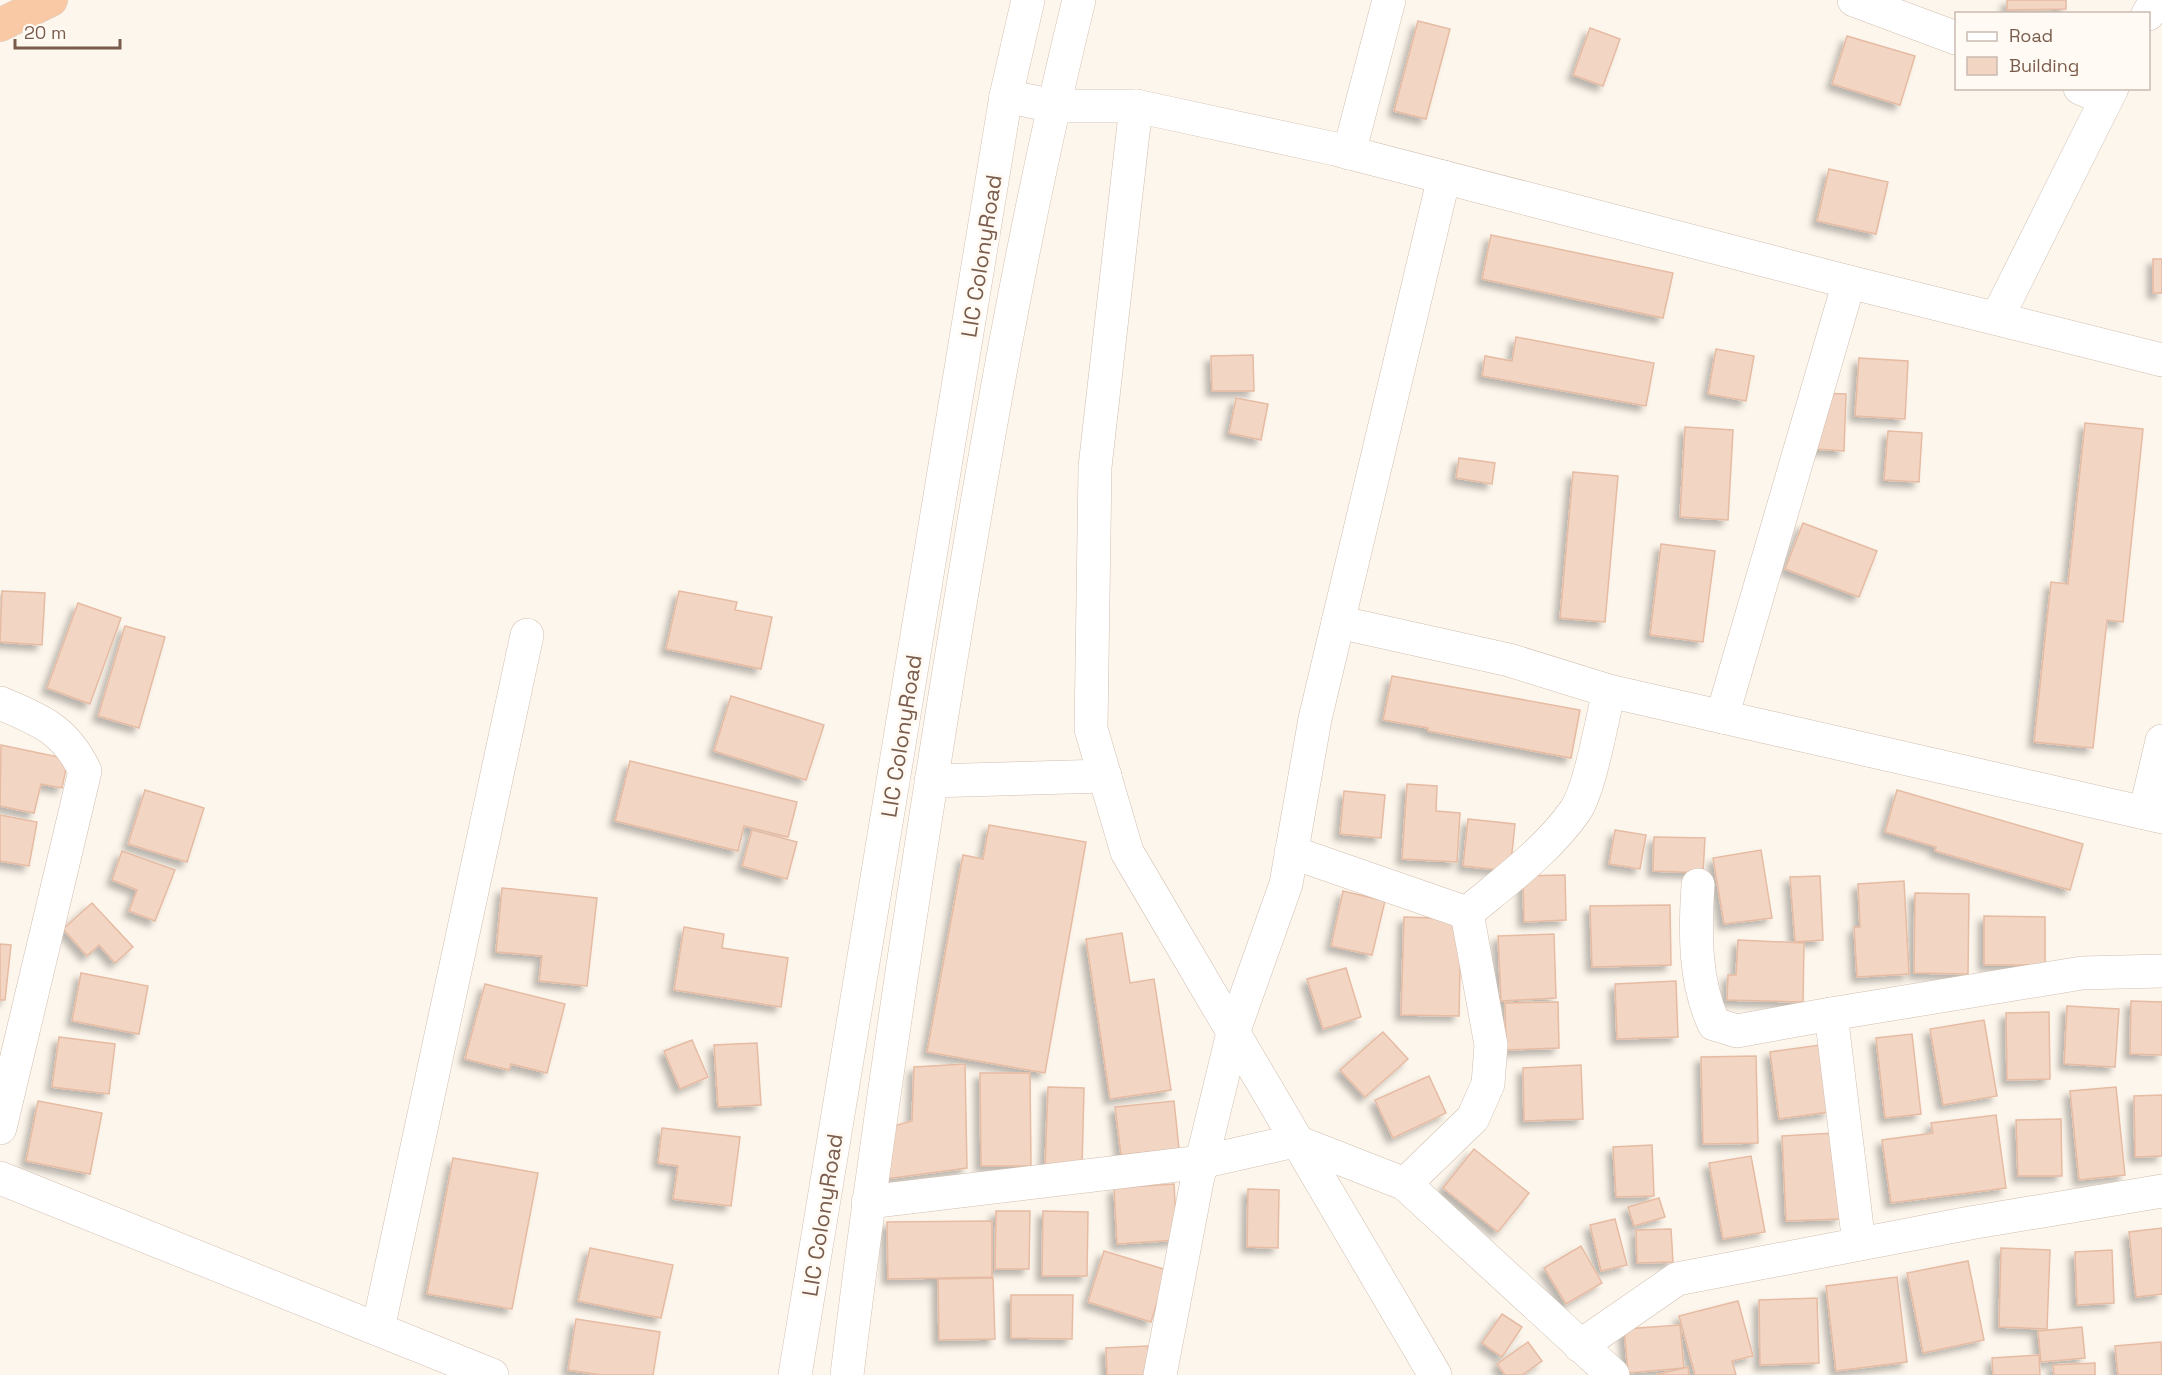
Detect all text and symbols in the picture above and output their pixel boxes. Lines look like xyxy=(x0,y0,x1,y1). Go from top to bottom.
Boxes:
scale bar xyxy=(15,12,120,50)
legend xyxy=(1955,12,2150,90)
text: 20 m xyxy=(24,21,67,44)
text: Road xyxy=(2009,24,2053,47)
text: Building xyxy=(2009,54,2079,77)
street label: LIC ColonyRoad xyxy=(954,173,1008,339)
street label: LIC ColonyRoad xyxy=(874,653,928,819)
street label: LIC ColonyRoad xyxy=(795,1132,849,1298)

